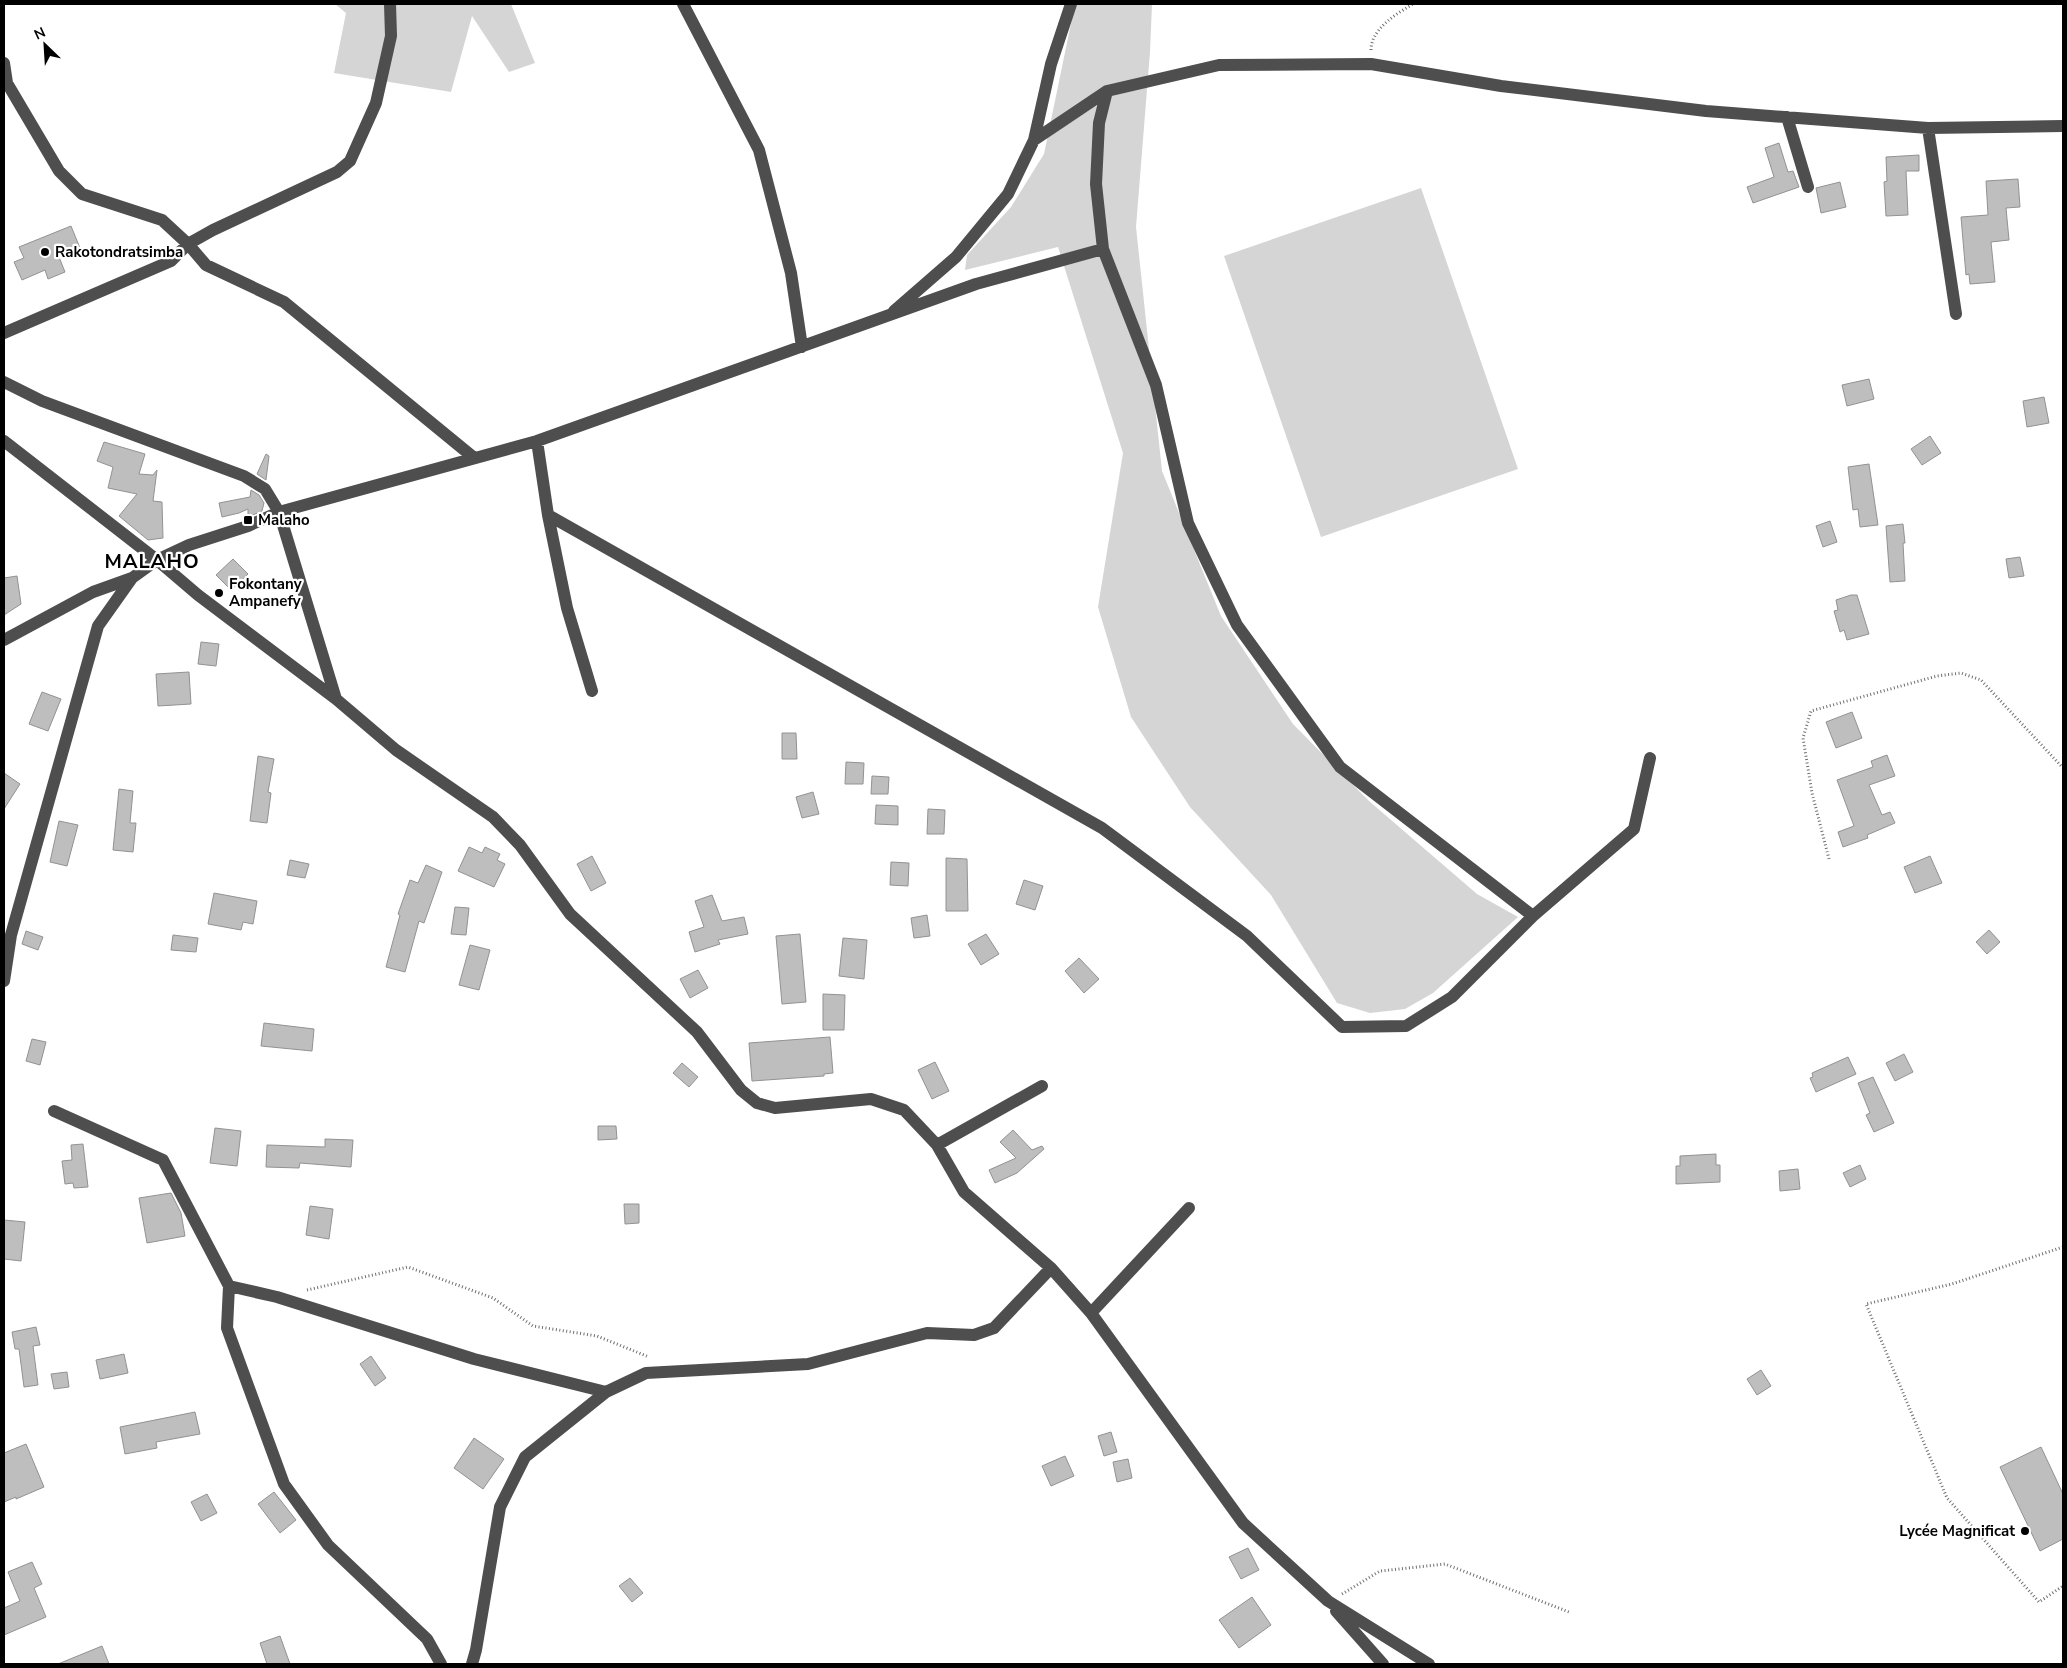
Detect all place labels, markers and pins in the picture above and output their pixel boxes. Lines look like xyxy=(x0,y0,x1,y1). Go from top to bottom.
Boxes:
place label: Rakotondratsimba xyxy=(55,242,183,262)
marker: Rakotondratsimba xyxy=(39,246,51,258)
place label: Malaho xyxy=(258,510,310,530)
marker: Malaho xyxy=(242,514,254,526)
place label: Fokontany Ampanefy xyxy=(229,574,302,611)
marker: Fokontany Ampanefy xyxy=(213,587,225,599)
place label: Lycée Magnificat xyxy=(1899,1521,2015,1541)
marker: Lycée Magnificat xyxy=(2019,1525,2031,1537)

